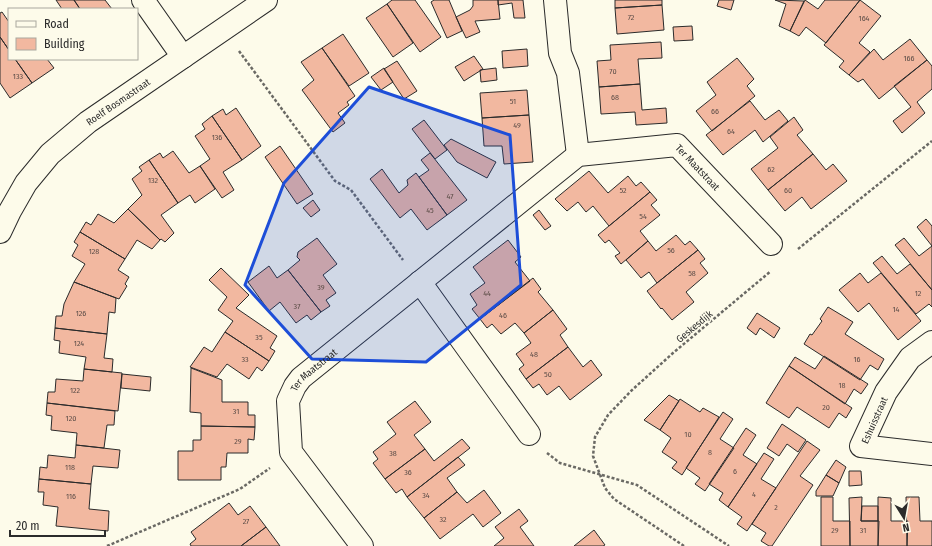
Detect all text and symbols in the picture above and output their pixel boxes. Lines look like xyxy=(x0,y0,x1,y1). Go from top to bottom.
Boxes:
legend xyxy=(8,8,138,60)
house number: 72 xyxy=(628,13,635,22)
house number: 164 xyxy=(859,14,870,23)
text: Road xyxy=(44,17,69,31)
text: Building xyxy=(44,37,85,51)
house number: 166 xyxy=(903,54,915,63)
house number: 70 xyxy=(609,67,617,76)
house number: 133 xyxy=(13,72,24,81)
street label: Roelf Bosmastraat xyxy=(84,76,153,129)
house number: 68 xyxy=(611,93,619,102)
house number: 51 xyxy=(510,97,516,106)
house number: 66 xyxy=(711,107,719,116)
house number: 49 xyxy=(513,121,521,130)
house number: 64 xyxy=(727,127,735,136)
house number: 136 xyxy=(212,133,222,142)
street label: Ter Maatstraat xyxy=(673,142,722,194)
house number: 62 xyxy=(767,165,775,174)
house number: 132 xyxy=(148,176,159,185)
house number: 52 xyxy=(619,186,627,195)
house number: 60 xyxy=(784,186,792,195)
house number: 47 xyxy=(447,192,454,201)
house number: 45 xyxy=(426,206,434,215)
house number: 54 xyxy=(639,212,647,221)
house number: 56 xyxy=(667,246,675,255)
house number: 128 xyxy=(89,247,99,256)
house number: 58 xyxy=(688,269,696,278)
house number: 39 xyxy=(317,283,325,292)
house number: 44 xyxy=(483,289,491,298)
house number: 12 xyxy=(915,289,922,298)
house number: 37 xyxy=(294,302,301,311)
house number: 14 xyxy=(893,305,900,314)
street label: Geskesdijk xyxy=(674,308,716,345)
house number: 126 xyxy=(76,309,86,318)
house number: 46 xyxy=(499,311,507,320)
house number: 35 xyxy=(255,333,263,342)
house number: 124 xyxy=(74,339,84,348)
street label: Ter Maatstraat xyxy=(288,346,340,393)
house number: 48 xyxy=(530,350,538,359)
house number: 33 xyxy=(241,355,249,364)
house number: 16 xyxy=(853,355,861,364)
house number: 50 xyxy=(544,370,552,379)
house number: 18 xyxy=(838,381,846,390)
house number: 122 xyxy=(70,386,81,395)
street label: Eshuisstraat xyxy=(859,395,891,446)
house number: 20 xyxy=(822,403,830,412)
house number: 31 xyxy=(233,407,239,416)
house number: 120 xyxy=(66,414,76,423)
house number: 10 xyxy=(684,430,692,439)
house number: 29 xyxy=(234,437,242,446)
house number: 8 xyxy=(708,448,712,457)
house number: 38 xyxy=(389,449,397,458)
house number: 118 xyxy=(65,463,75,472)
house number: 6 xyxy=(733,467,737,476)
house number: 36 xyxy=(404,468,412,477)
house number: 4 xyxy=(752,490,756,499)
house number: 34 xyxy=(422,491,430,500)
house number: 116 xyxy=(66,492,76,501)
north arrow xyxy=(884,498,924,538)
house number: 2 xyxy=(774,503,778,512)
scale bar xyxy=(10,512,105,538)
house number: 32 xyxy=(439,515,447,524)
house number: 27 xyxy=(243,517,250,526)
text: 20 m xyxy=(16,519,40,533)
text: N xyxy=(901,520,910,534)
house number: 29 xyxy=(831,526,839,535)
house number: 31 xyxy=(860,526,866,535)

